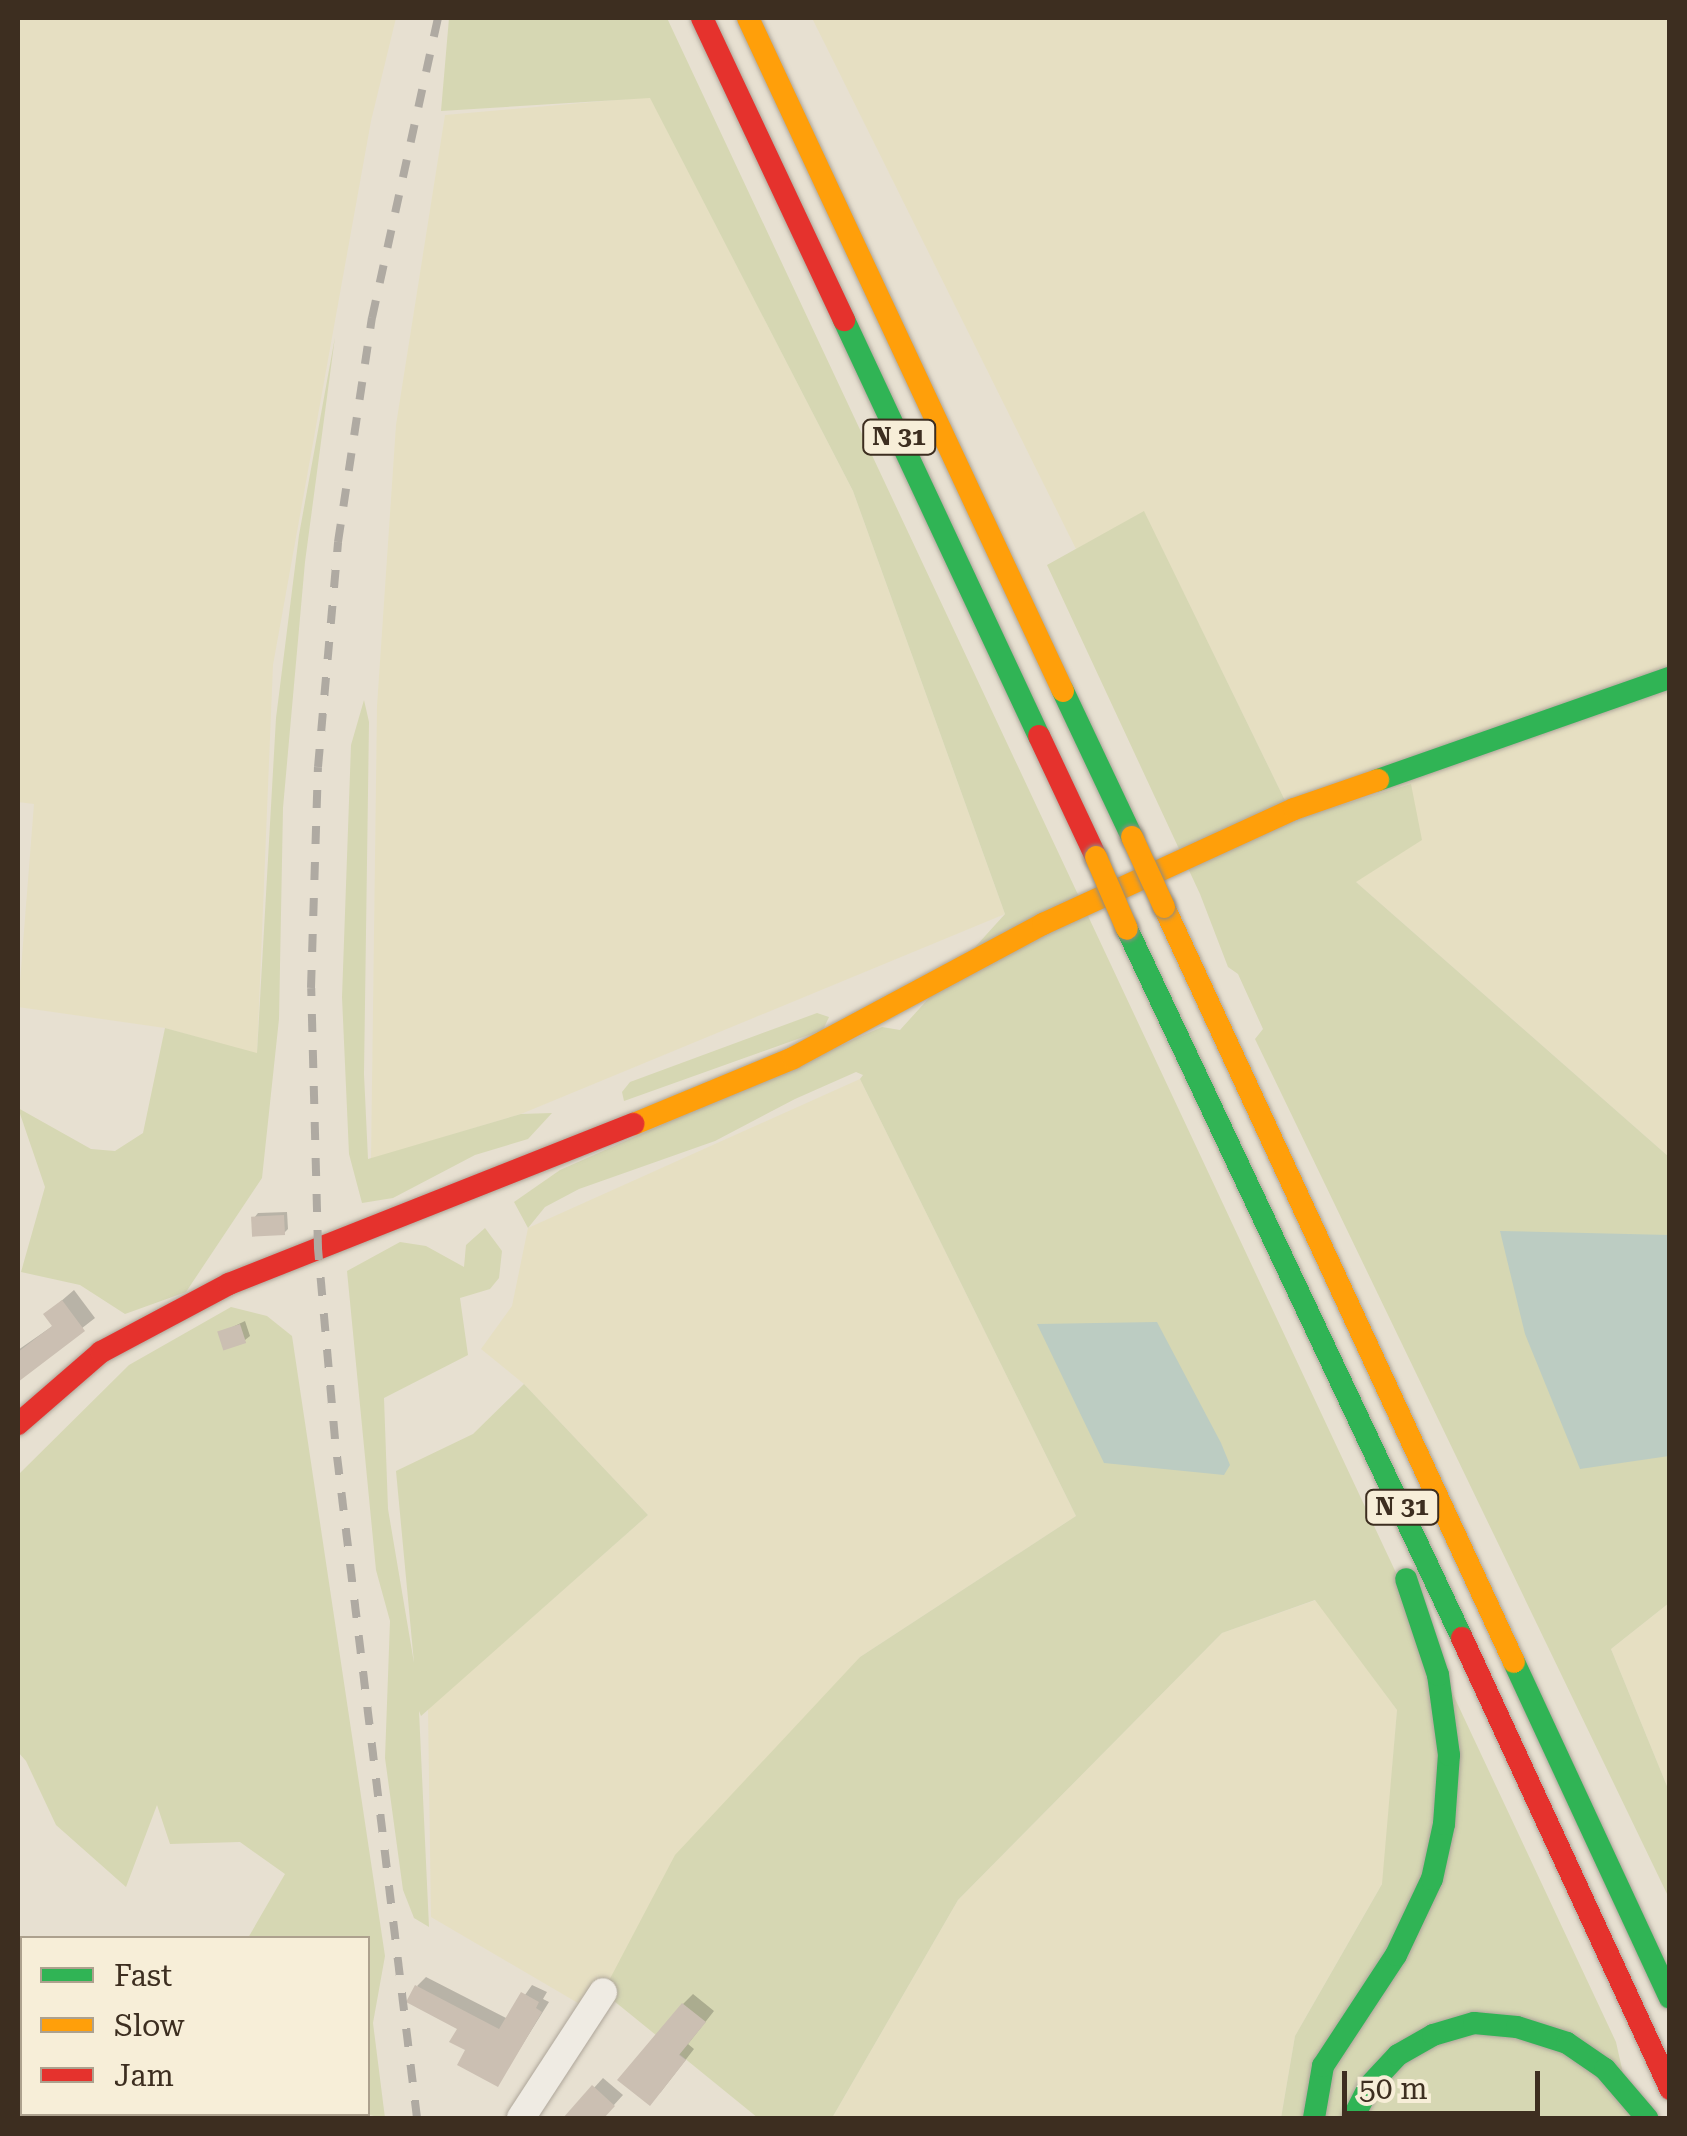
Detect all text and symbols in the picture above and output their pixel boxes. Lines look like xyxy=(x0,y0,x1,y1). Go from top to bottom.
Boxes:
road number: N 31 xyxy=(862,417,936,457)
road number: N 31 xyxy=(1364,1487,1440,1527)
legend xyxy=(20,1936,370,2116)
text: Fast xyxy=(114,1958,172,1993)
text: Slow xyxy=(114,2008,185,2043)
scale bar xyxy=(1347,2051,1544,2113)
text: Jam xyxy=(114,2058,174,2093)
text: 50 m xyxy=(1359,2071,1428,2106)

